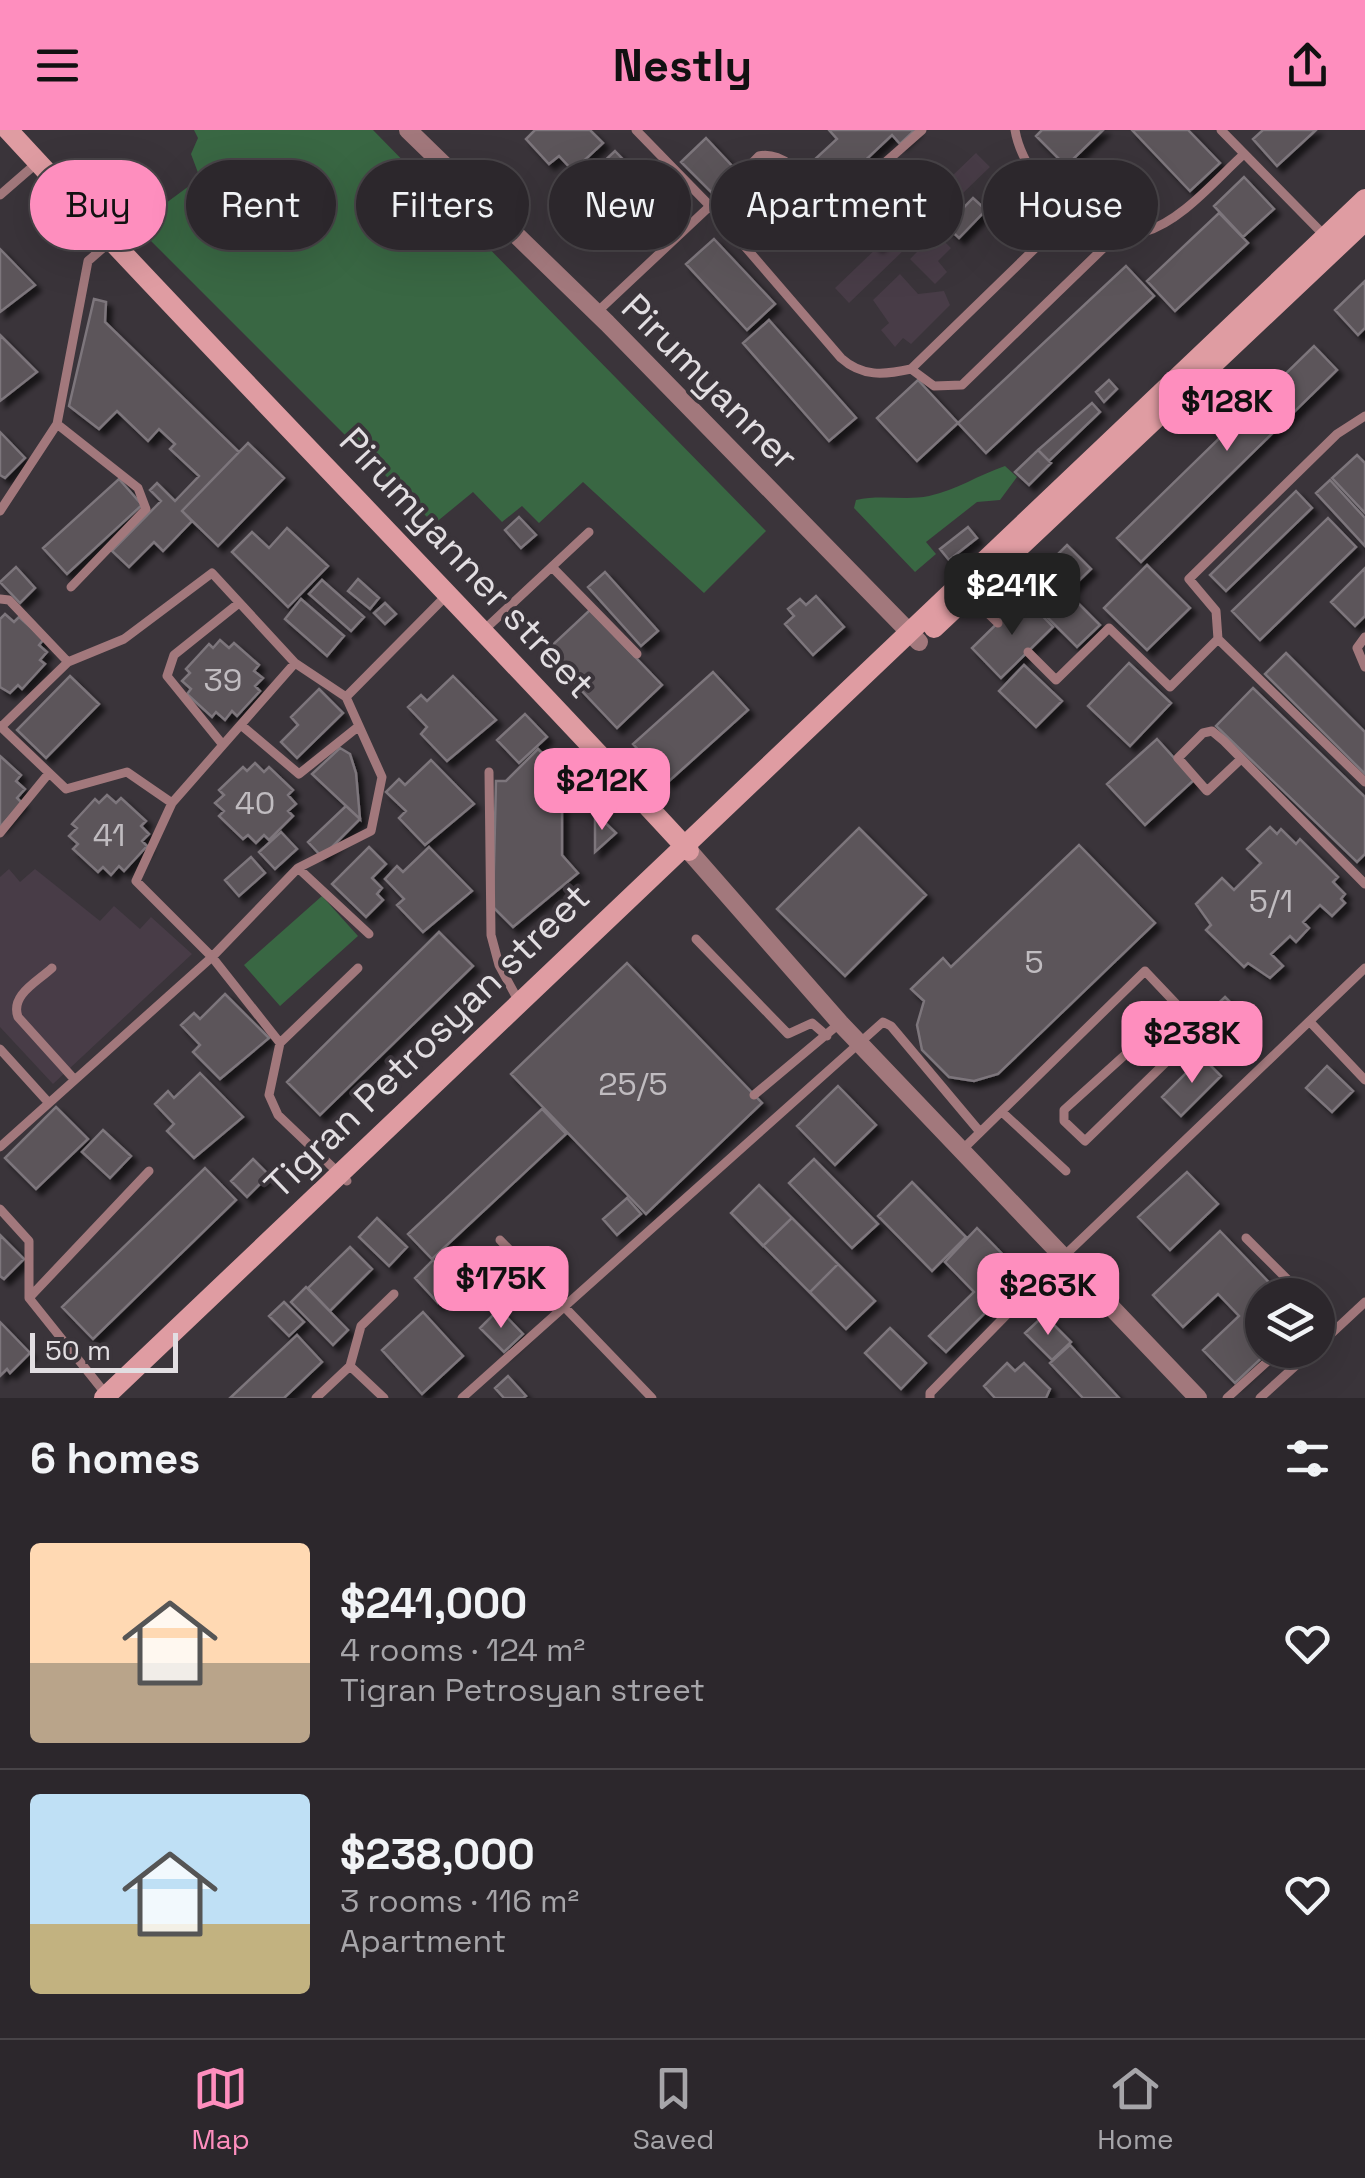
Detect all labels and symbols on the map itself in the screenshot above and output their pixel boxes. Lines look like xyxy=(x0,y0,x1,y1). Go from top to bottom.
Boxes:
street label: Pirumyanner xyxy=(611,283,809,481)
pin: $128K xyxy=(1157,369,1297,454)
street label: Pirumyanner street xyxy=(329,418,605,708)
pin: $241K xyxy=(942,553,1082,638)
house number: 39 xyxy=(204,660,242,700)
pin: $212K xyxy=(532,748,672,833)
house number: 40 xyxy=(235,783,275,823)
house number: 41 xyxy=(93,815,125,855)
street label: Tigran Petrosyan street xyxy=(254,873,600,1209)
house number: 5/1 xyxy=(1249,881,1293,921)
house number: 5 xyxy=(1024,942,1044,982)
pin: $238K xyxy=(1122,1001,1262,1086)
house number: 25/5 xyxy=(598,1064,668,1104)
pin: $175K xyxy=(431,1246,571,1331)
pin: $263K xyxy=(978,1253,1118,1338)
scale bar xyxy=(30,1328,178,1372)

